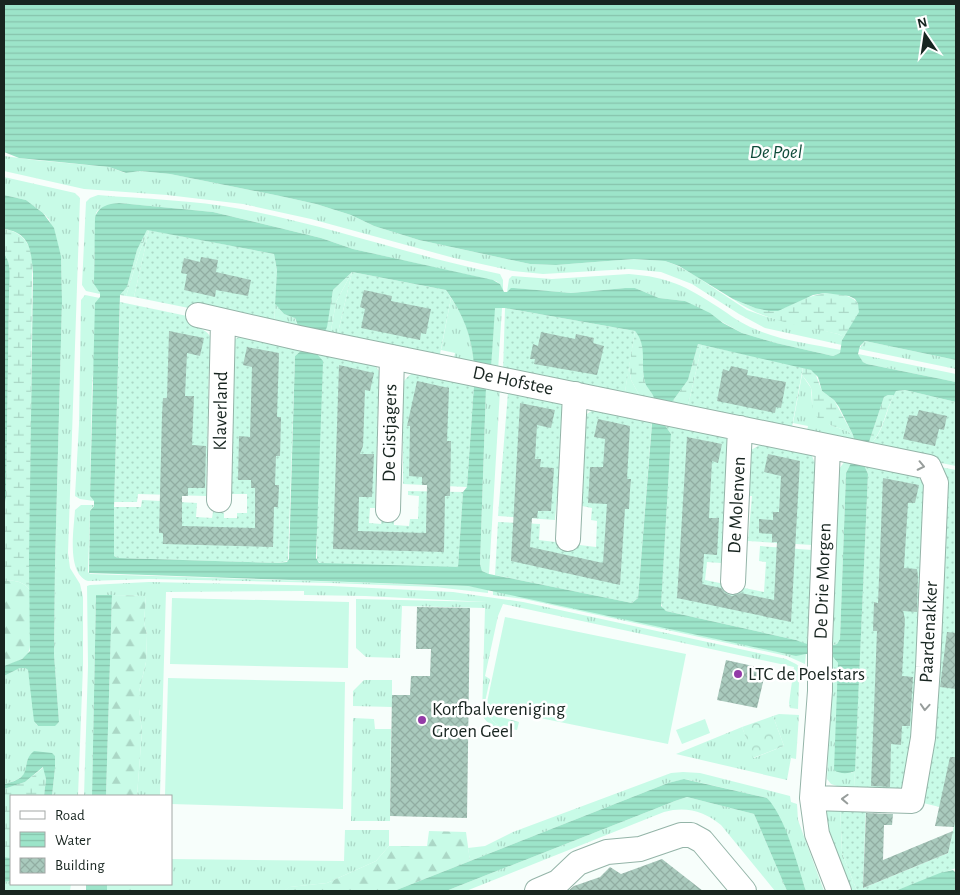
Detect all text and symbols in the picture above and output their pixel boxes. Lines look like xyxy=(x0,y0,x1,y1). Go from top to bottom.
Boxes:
north arrow xyxy=(900,10,950,60)
text: N xyxy=(916,15,929,31)
water label: De Poel xyxy=(750,142,802,162)
street label: De Hofstee xyxy=(471,363,555,399)
street label: Klaverland xyxy=(211,371,231,451)
street label: De Gistjagers xyxy=(380,384,400,482)
street label: De Molenven xyxy=(725,456,749,554)
one-way arrow xyxy=(916,460,925,471)
street label: De Drie Morgen xyxy=(811,522,835,640)
street label: Paardenakker xyxy=(917,581,941,683)
place label: LTC de Poelstars xyxy=(748,665,865,684)
marker: LTC de Poelstars xyxy=(732,668,744,680)
place label: Korfbalvereniging Groen Geel xyxy=(432,700,566,741)
one-way arrow xyxy=(920,703,931,711)
marker: Korfbalvereniging Groen Geel xyxy=(416,714,428,726)
one-way arrow xyxy=(841,794,848,804)
legend xyxy=(10,795,172,885)
text: Road xyxy=(55,808,85,823)
text: Water xyxy=(55,833,91,848)
text: Building xyxy=(55,858,105,873)

